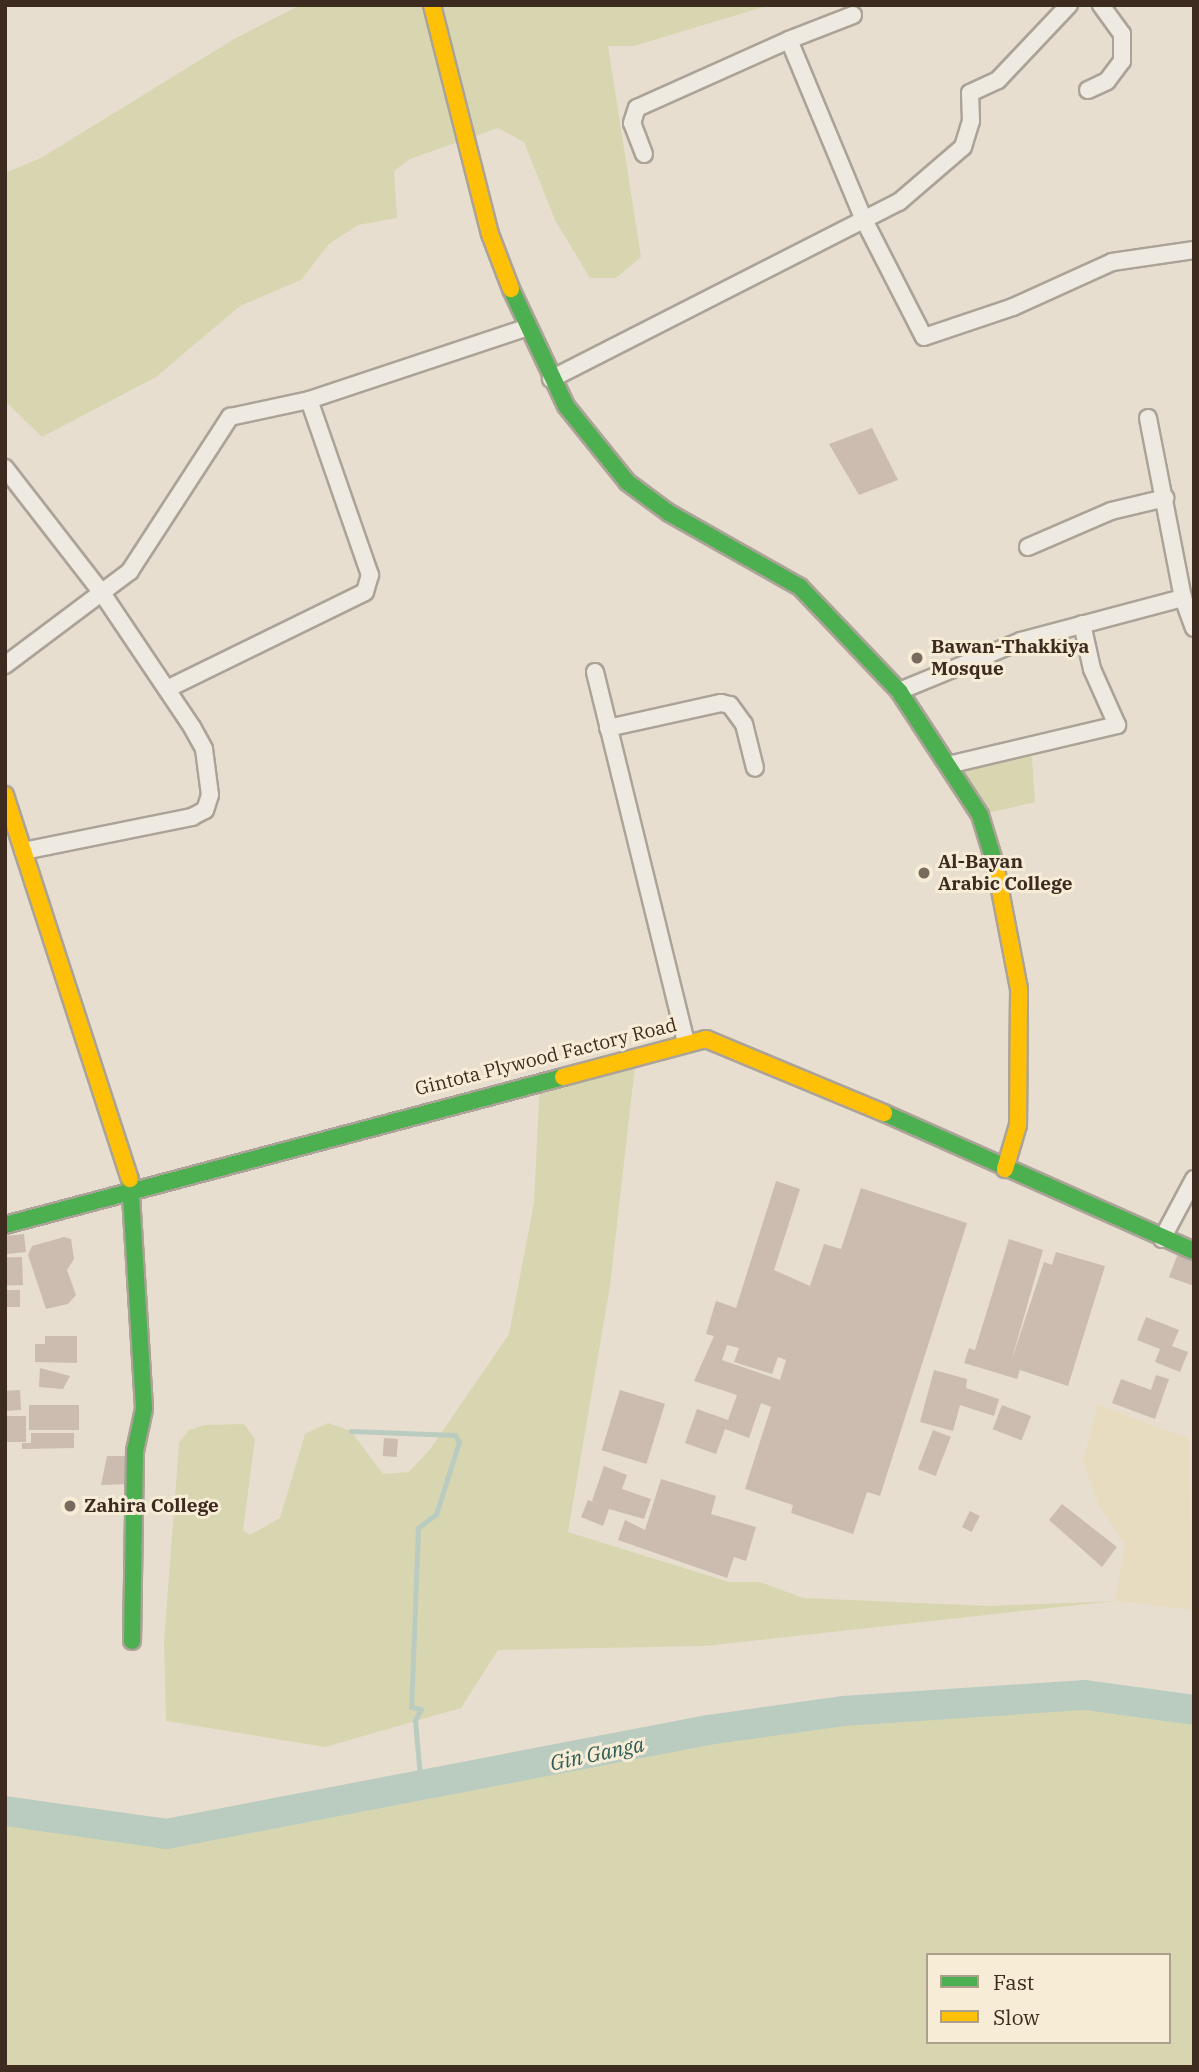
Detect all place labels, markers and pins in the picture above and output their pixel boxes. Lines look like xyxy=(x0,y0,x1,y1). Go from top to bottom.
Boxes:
place label: Bawan-Thakkiya Mosque xyxy=(931,636,1089,680)
marker: Bawan-Thakkiya Mosque xyxy=(909,650,925,666)
place label: Al-Bayan Arabic College xyxy=(938,851,1072,895)
marker: Al-Bayan Arabic College xyxy=(916,865,932,881)
place label: Zahira College xyxy=(84,1495,219,1517)
marker: Zahira College xyxy=(62,1498,78,1514)

